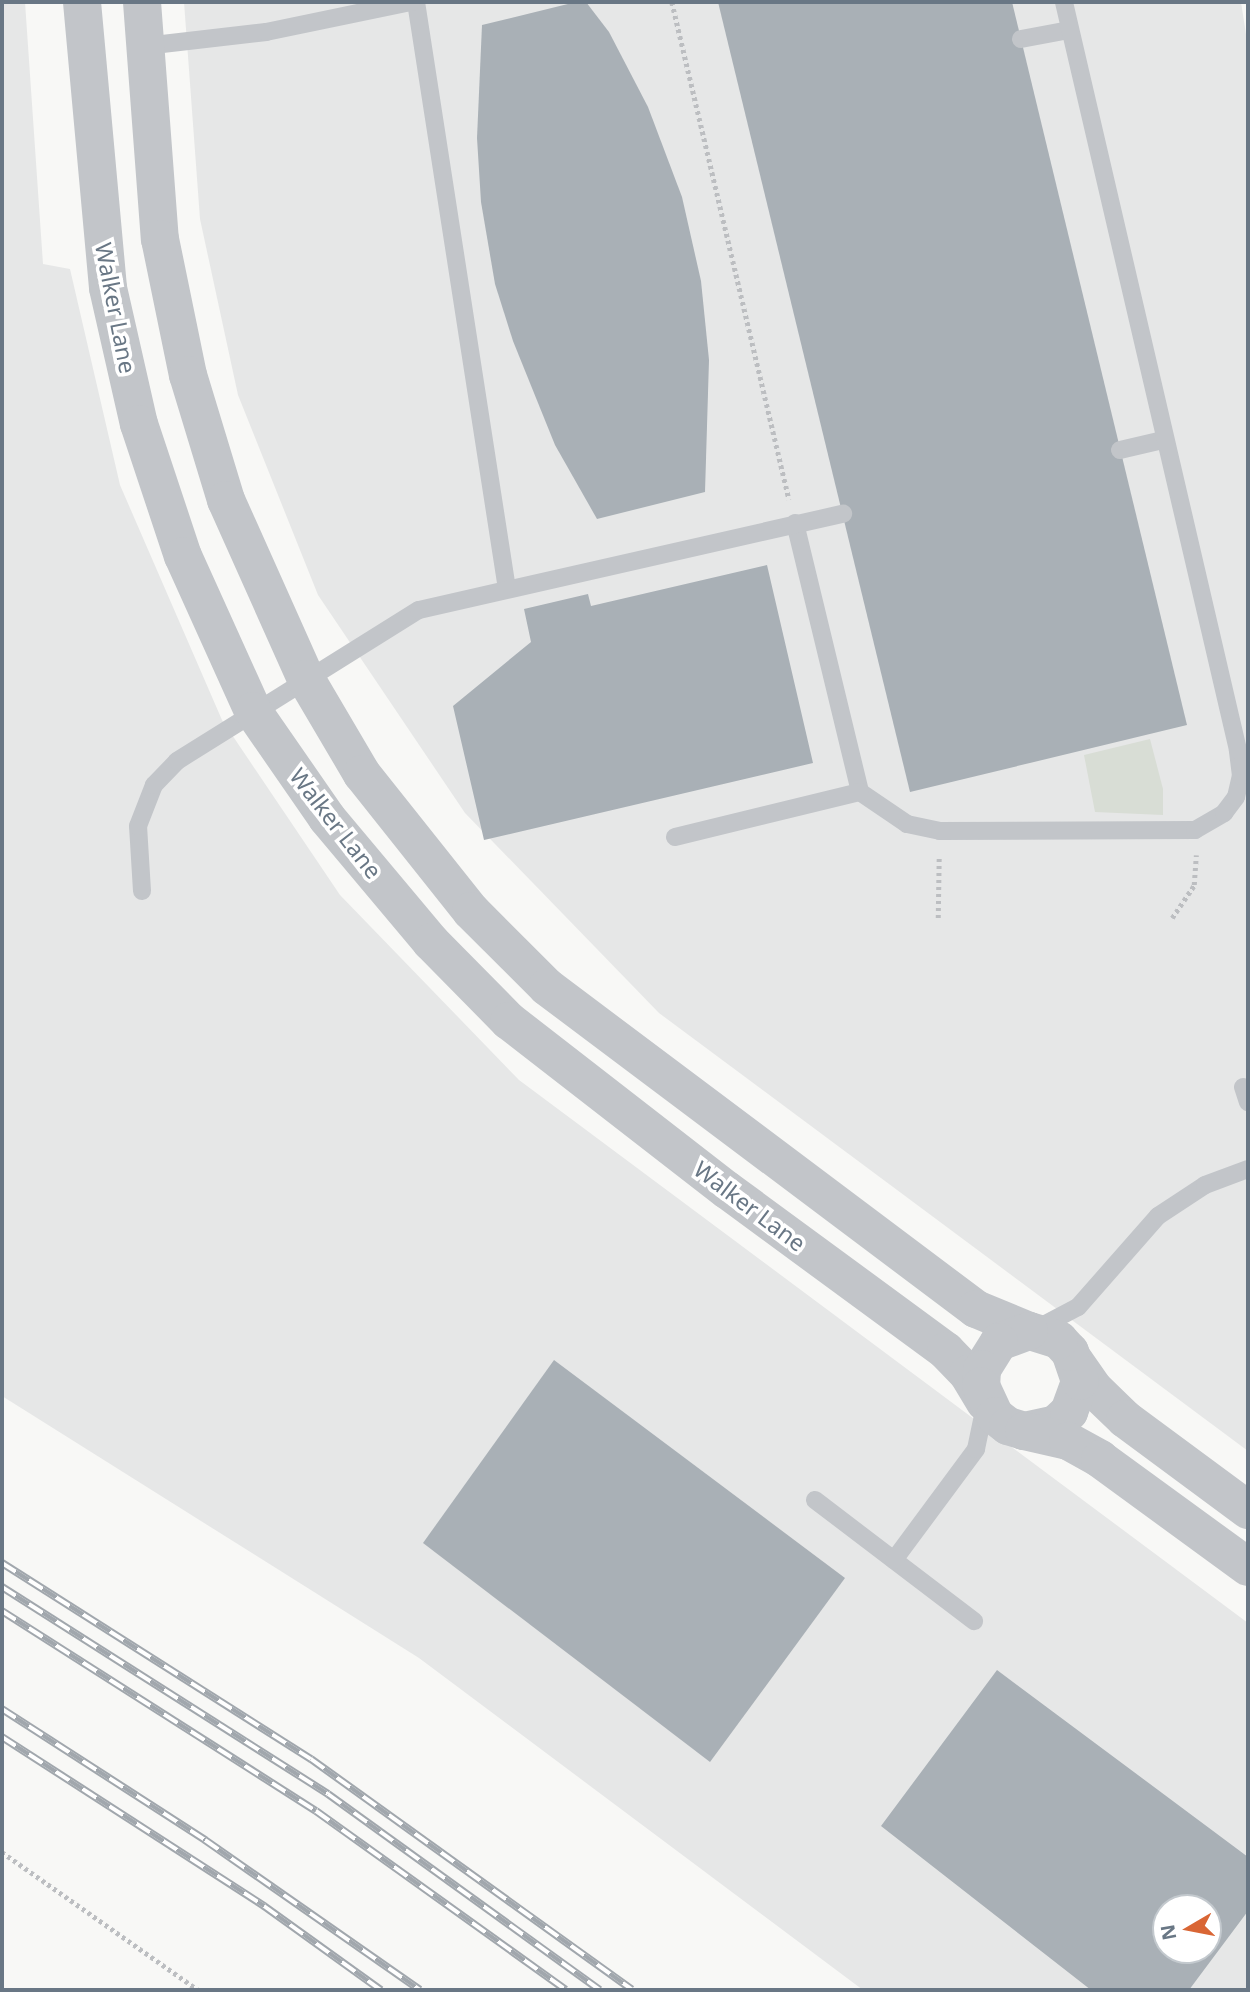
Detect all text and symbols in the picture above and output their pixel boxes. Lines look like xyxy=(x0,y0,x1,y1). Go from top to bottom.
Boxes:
street label: Walker Lane xyxy=(90,240,142,376)
street label: Walker Lane xyxy=(284,762,388,884)
street label: Walker Lane xyxy=(689,1155,811,1257)
north arrow xyxy=(1152,1894,1222,1964)
text: N xyxy=(1154,1922,1182,1942)

